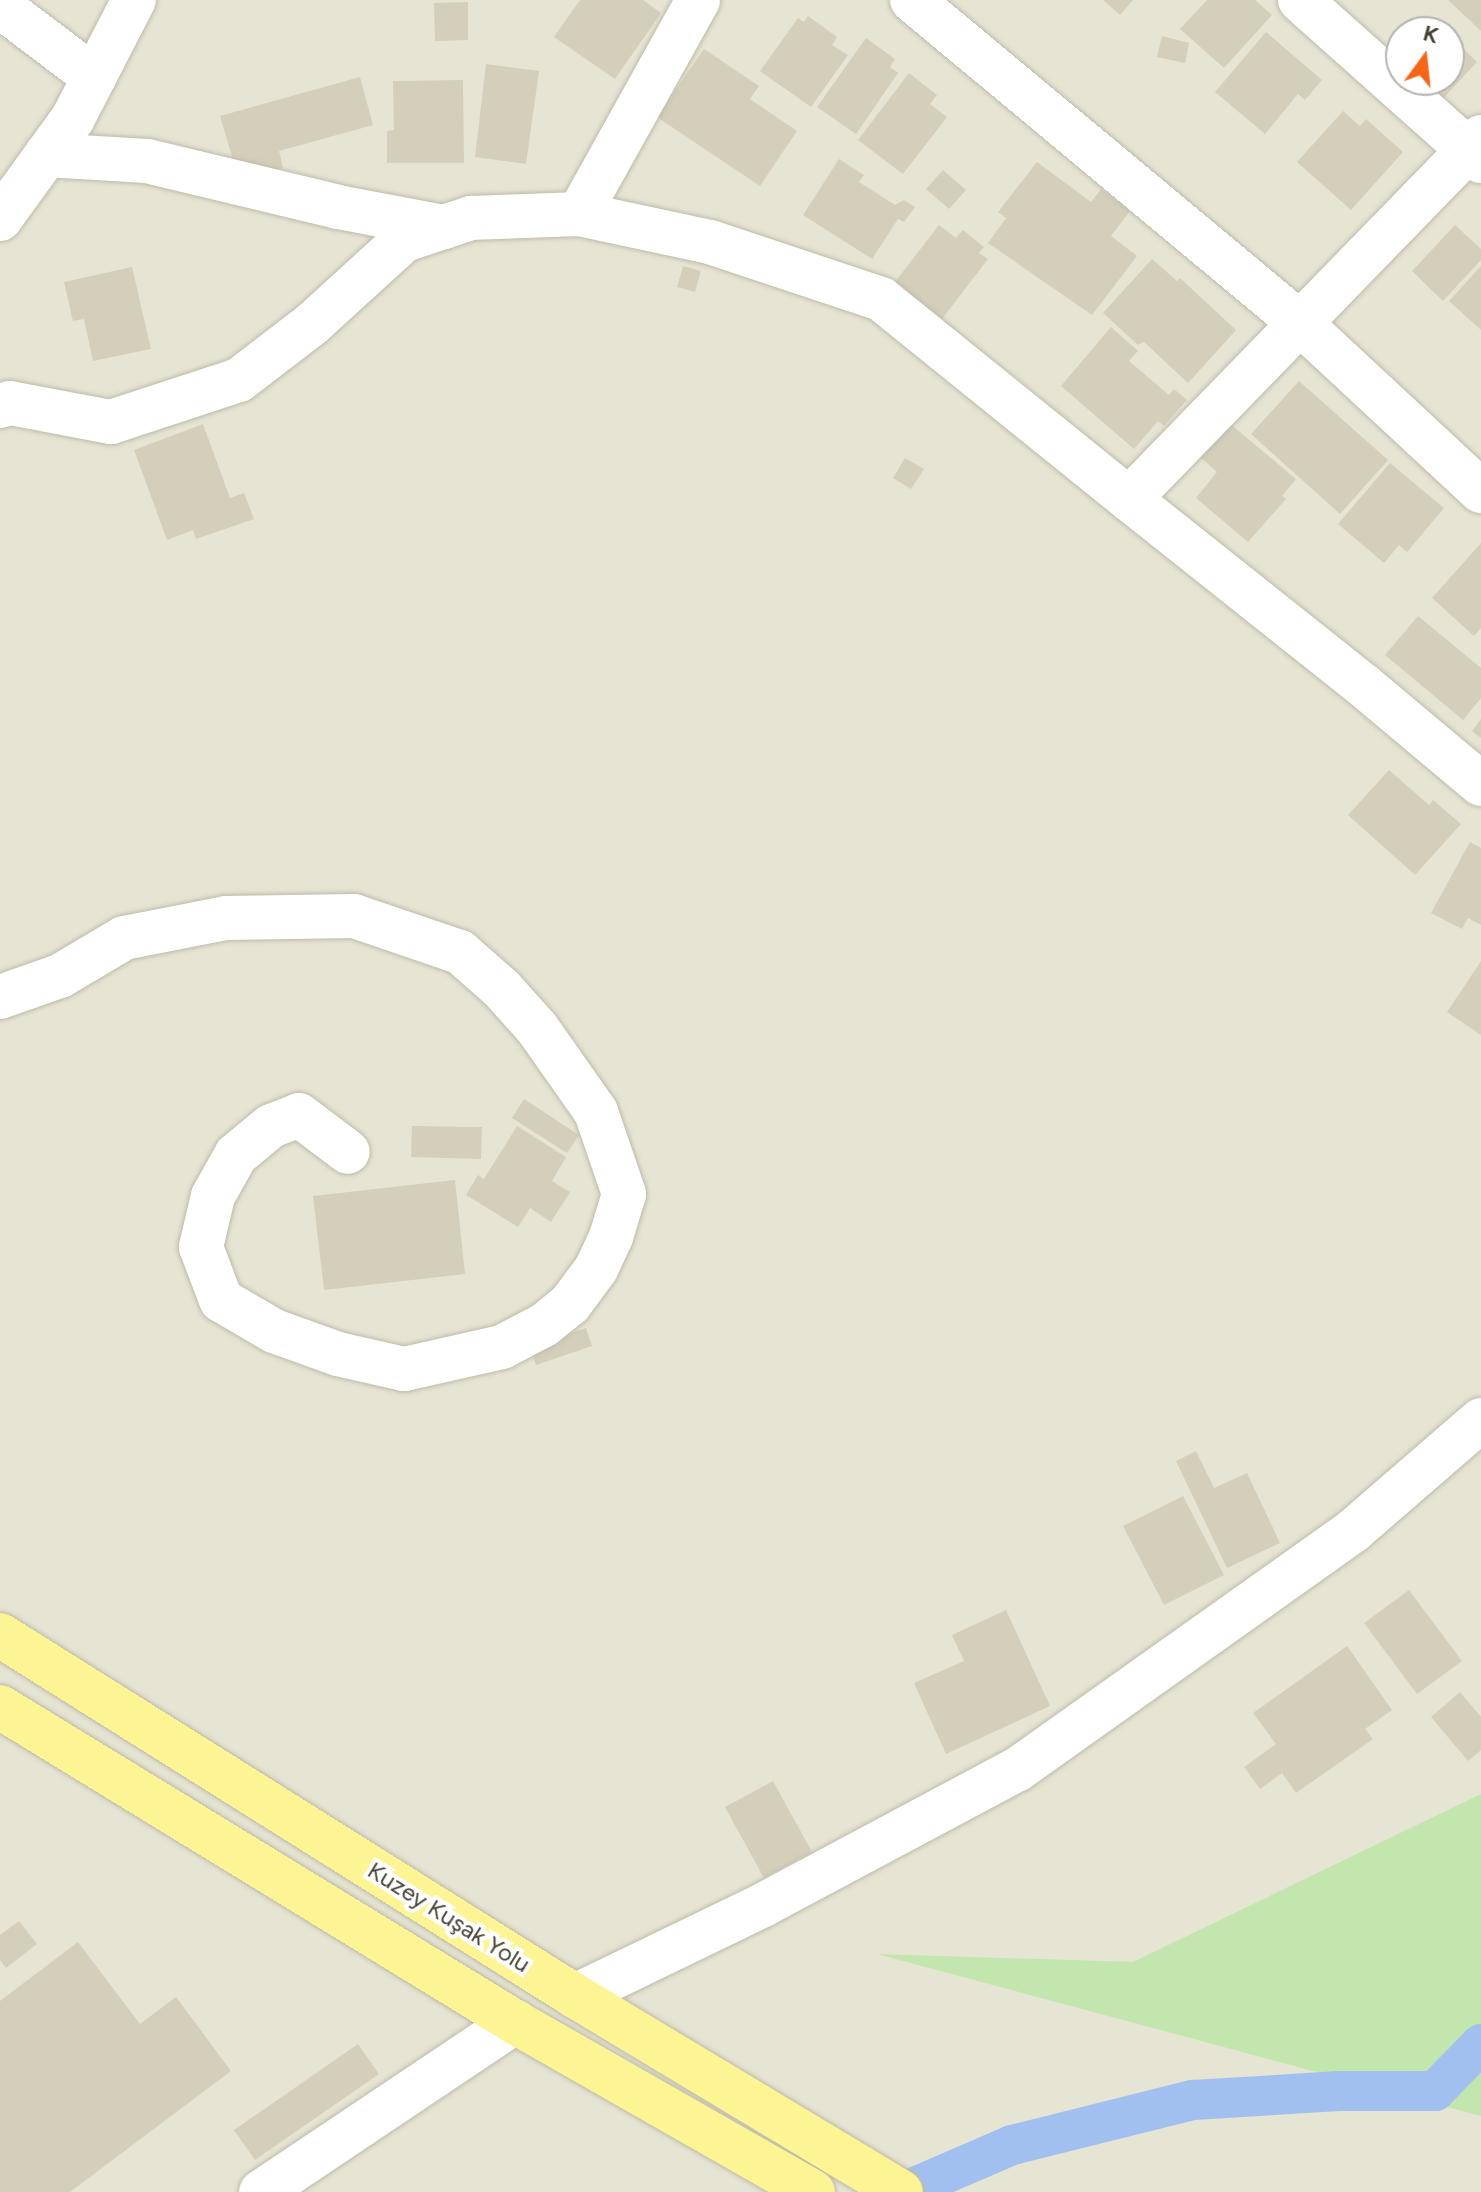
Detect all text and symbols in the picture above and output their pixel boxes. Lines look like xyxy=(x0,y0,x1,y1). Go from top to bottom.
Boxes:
north arrow xyxy=(1385,16,1465,96)
text: K xyxy=(1420,19,1441,49)
street label: Kuzey Kuşak Yolu xyxy=(363,1856,535,1978)

